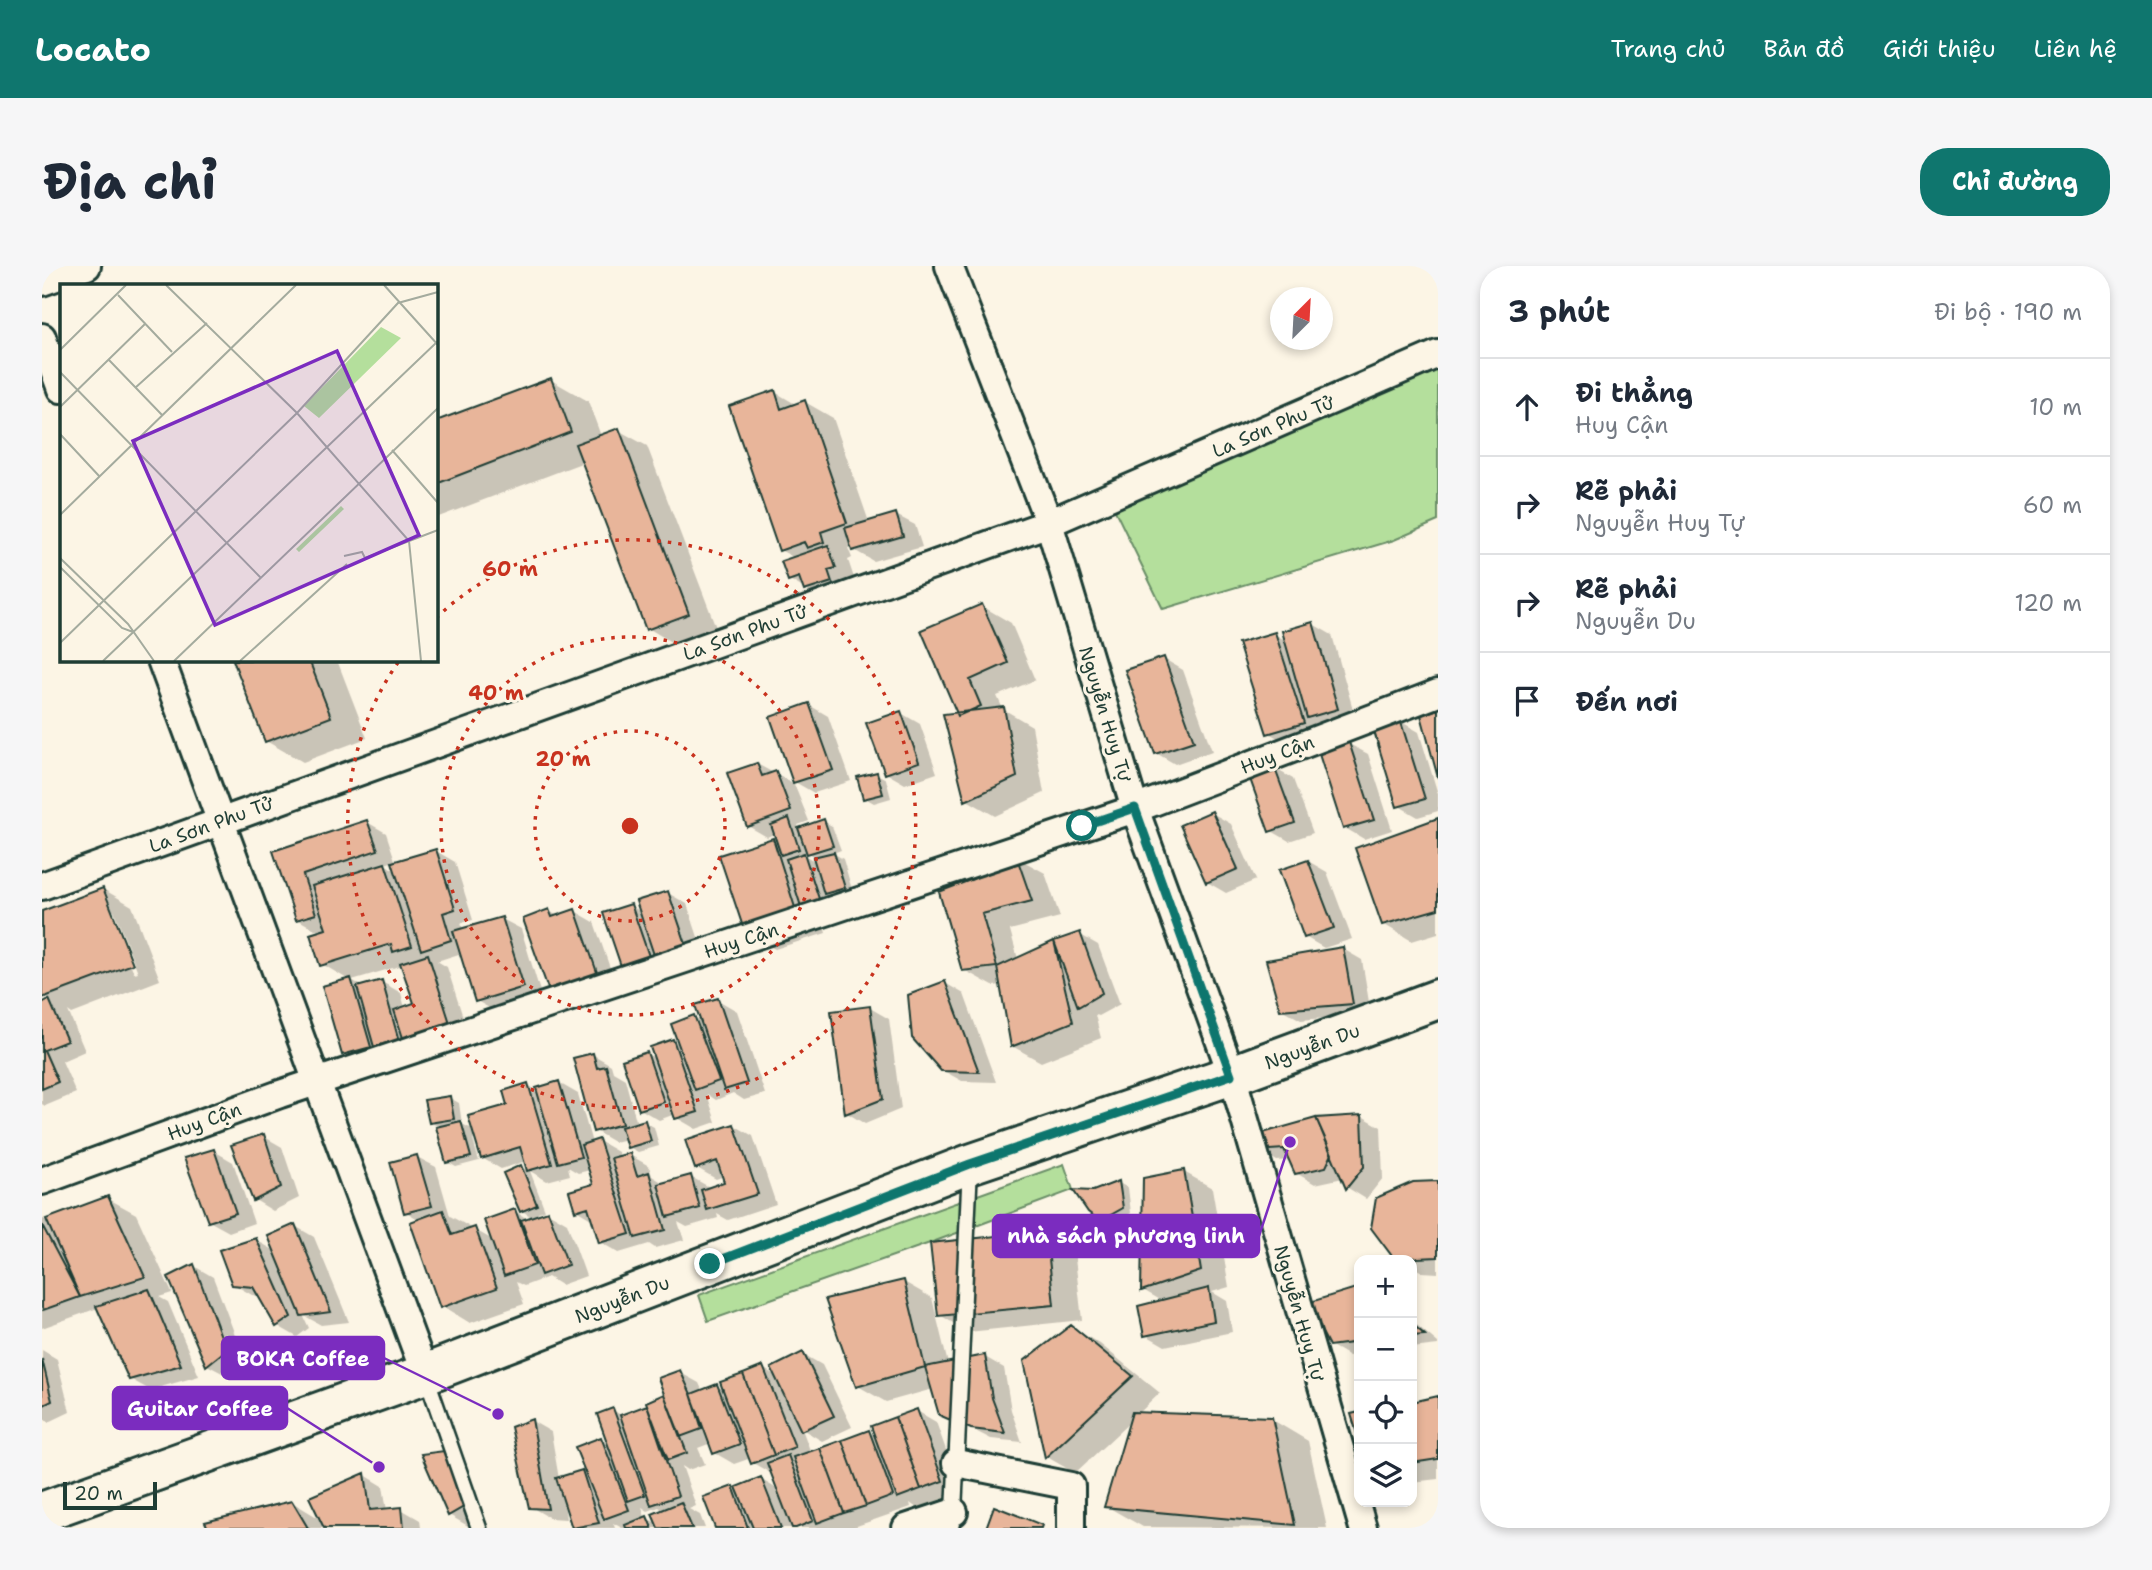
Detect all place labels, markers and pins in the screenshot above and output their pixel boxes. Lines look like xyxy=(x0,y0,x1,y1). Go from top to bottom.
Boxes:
centre of rings xyxy=(618,814,642,838)
callout: nhà sách phương linh xyxy=(993,1215,1259,1257)
callout: BOKA Coffee xyxy=(222,1337,384,1379)
callout: Guitar Coffee xyxy=(113,1387,287,1429)

